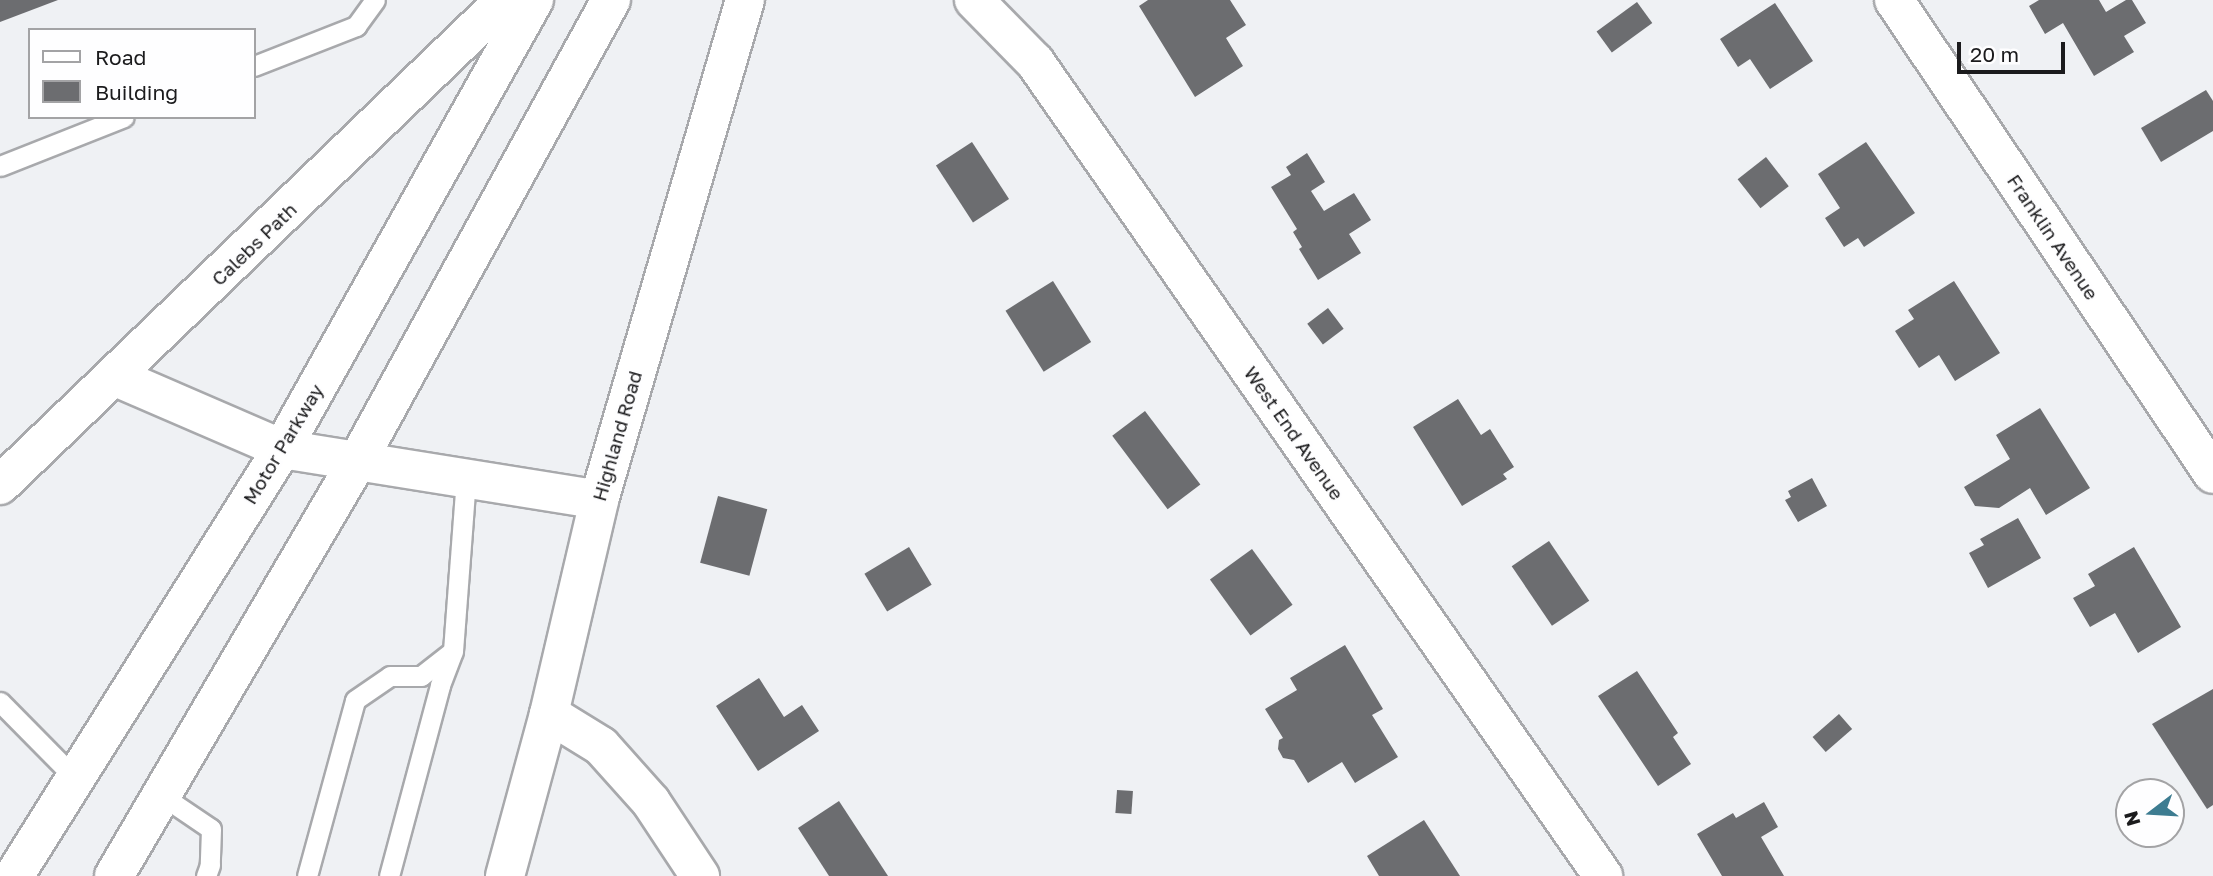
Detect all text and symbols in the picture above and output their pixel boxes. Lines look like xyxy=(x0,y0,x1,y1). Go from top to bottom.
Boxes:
legend xyxy=(28,28,256,119)
scale bar xyxy=(1961,28,2070,72)
text: 20 m xyxy=(1970,41,2019,67)
text: Road xyxy=(95,44,146,70)
text: Building xyxy=(95,79,178,105)
street label: Franklin Avenue xyxy=(2003,170,2103,304)
street label: Calebs Path xyxy=(207,198,301,290)
street label: West End Avenue xyxy=(1239,362,1349,504)
street label: Highland Road xyxy=(588,368,646,504)
street label: Motor Parkway xyxy=(238,380,328,508)
north arrow xyxy=(2115,778,2185,848)
text: N xyxy=(2118,808,2144,829)

